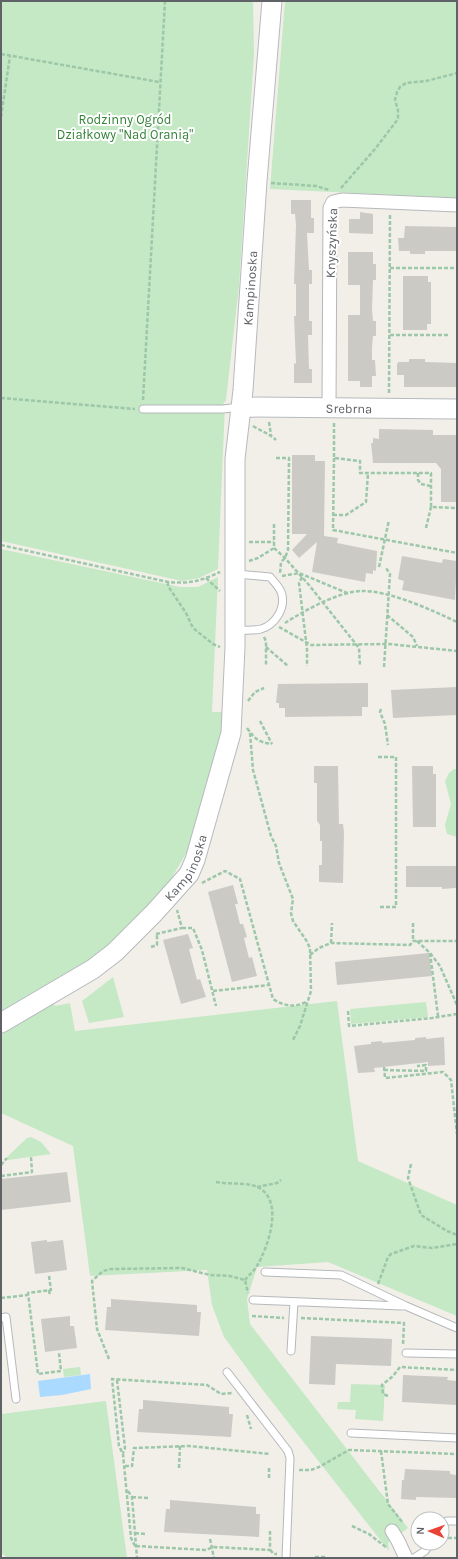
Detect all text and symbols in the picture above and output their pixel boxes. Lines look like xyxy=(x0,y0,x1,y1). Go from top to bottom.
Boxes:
park label: Rodzinny Ogród Działkowy "Nad Oranią" xyxy=(57,112,193,142)
street label: Knyszyńska xyxy=(323,208,340,278)
street label: Kampinoska xyxy=(240,250,260,326)
street label: Srebrna xyxy=(326,401,372,416)
street label: Kampinoska xyxy=(161,833,210,904)
north arrow xyxy=(410,1511,450,1551)
text: N xyxy=(414,1526,427,1535)

